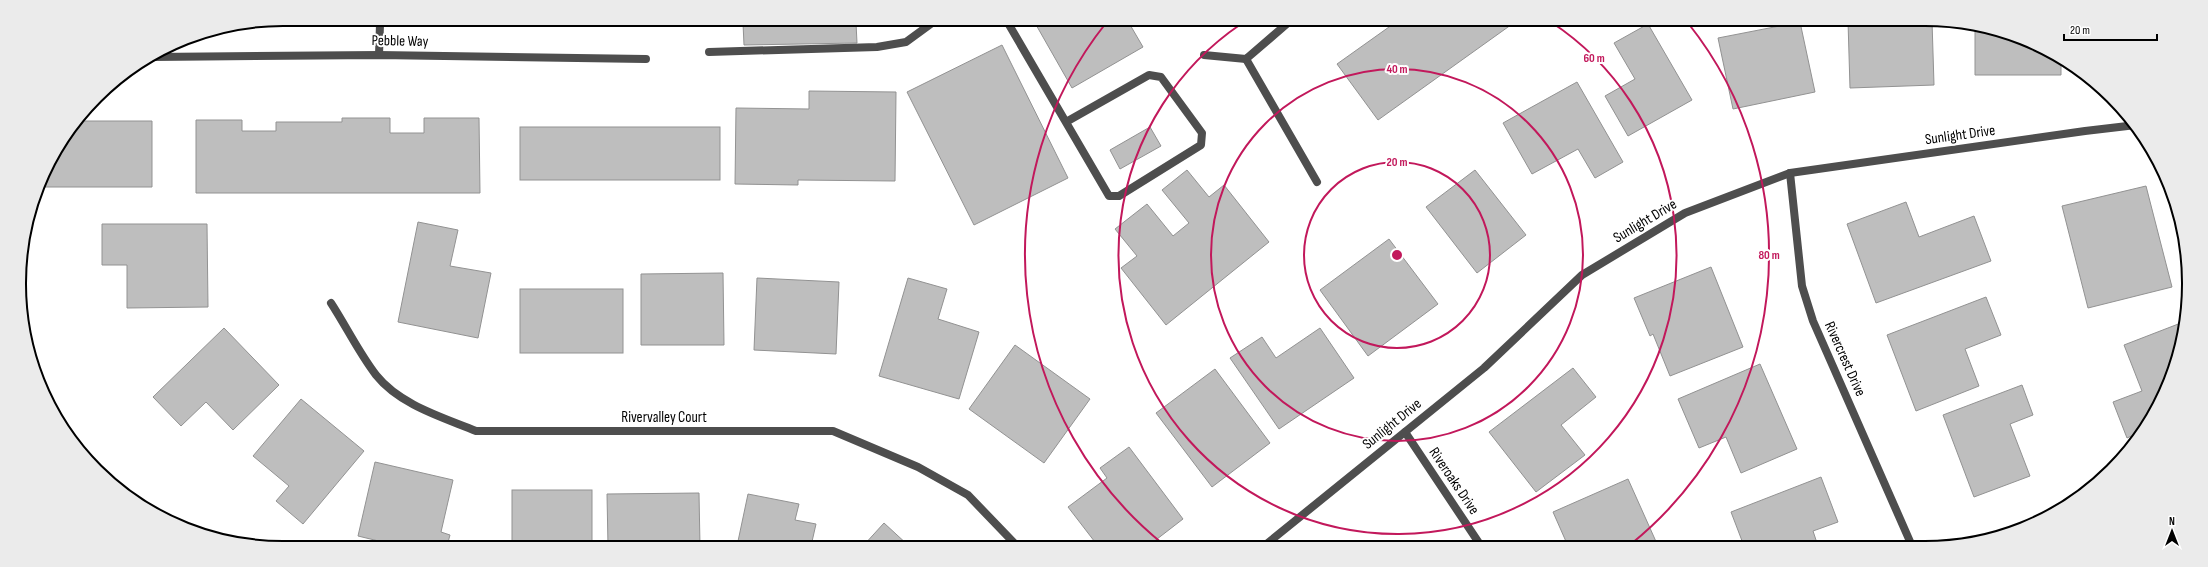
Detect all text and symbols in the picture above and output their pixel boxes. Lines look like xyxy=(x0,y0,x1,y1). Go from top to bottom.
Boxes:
scale bar xyxy=(2064,16,2157,42)
text: 20 m xyxy=(2070,23,2090,38)
street label: Pebble Way xyxy=(371,31,429,51)
text: 60 m xyxy=(1583,51,1605,66)
text: 40 m xyxy=(1386,62,1408,77)
street label: Sunlight Drive xyxy=(1924,121,1996,149)
text: 20 m xyxy=(1387,155,1407,170)
street label: Sunlight Drive xyxy=(1610,195,1680,247)
centre of rings xyxy=(1390,248,1404,262)
text: 80 m xyxy=(1758,248,1780,263)
street label: Rivercrest Drive xyxy=(1820,319,1870,399)
street label: Sunlight Drive xyxy=(1359,394,1425,454)
street label: Rivervalley Court xyxy=(621,408,707,427)
street label: Riveroaks Drive xyxy=(1425,444,1483,518)
north arrow xyxy=(2152,511,2192,551)
text: N xyxy=(2169,515,2175,528)

